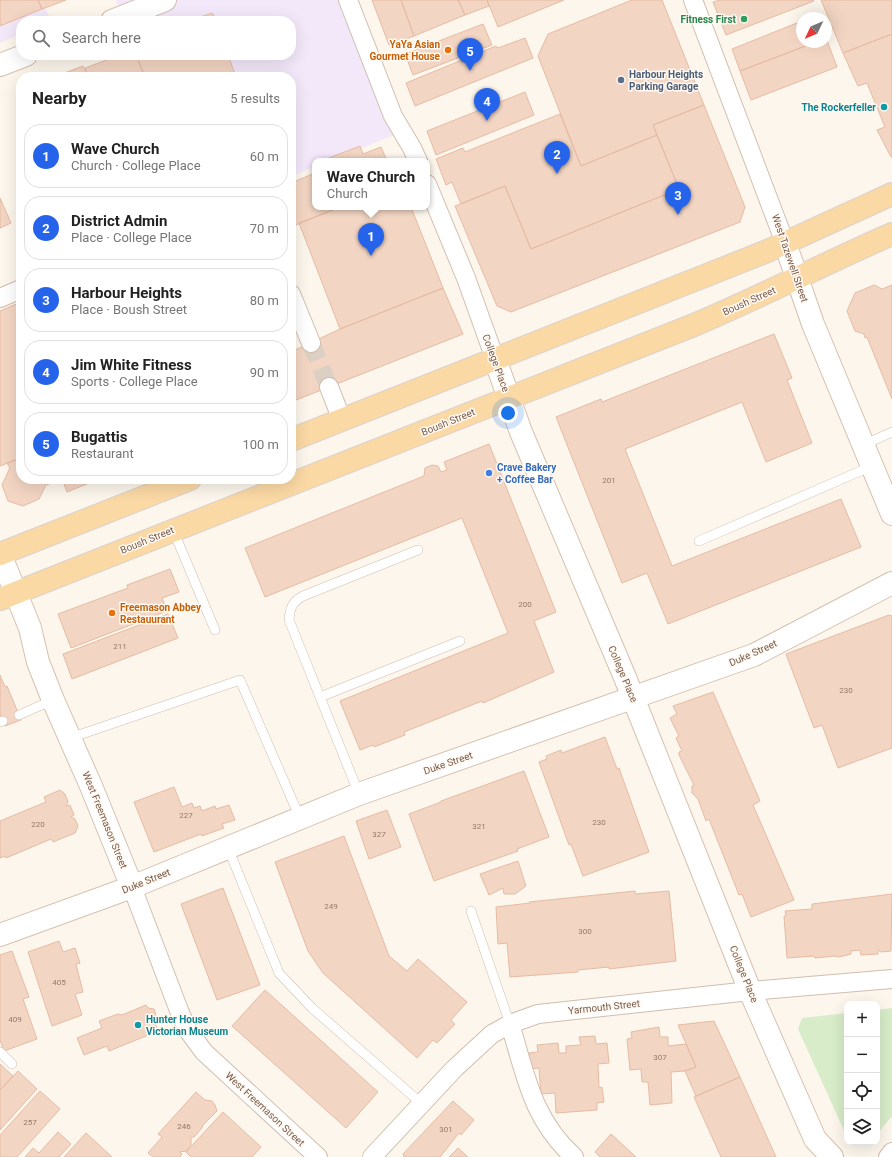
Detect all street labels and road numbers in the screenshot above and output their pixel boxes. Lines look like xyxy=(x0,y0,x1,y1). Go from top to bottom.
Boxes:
street label: West Tazewell Street xyxy=(770,213,810,303)
street label: Boush Street xyxy=(721,284,777,318)
street label: College Place xyxy=(480,333,512,393)
street label: Boush Street xyxy=(420,406,476,438)
street label: Boush Street xyxy=(119,524,175,556)
street label: Duke Street xyxy=(727,638,779,668)
street label: College Place xyxy=(606,644,640,704)
street label: Duke Street xyxy=(422,749,474,777)
street label: West Freemason Street xyxy=(80,770,130,870)
street label: Duke Street xyxy=(120,866,172,896)
street label: College Place xyxy=(728,944,760,1004)
street label: Yarmouth Street xyxy=(568,998,640,1016)
street label: West Freemason Street xyxy=(223,1070,307,1148)

